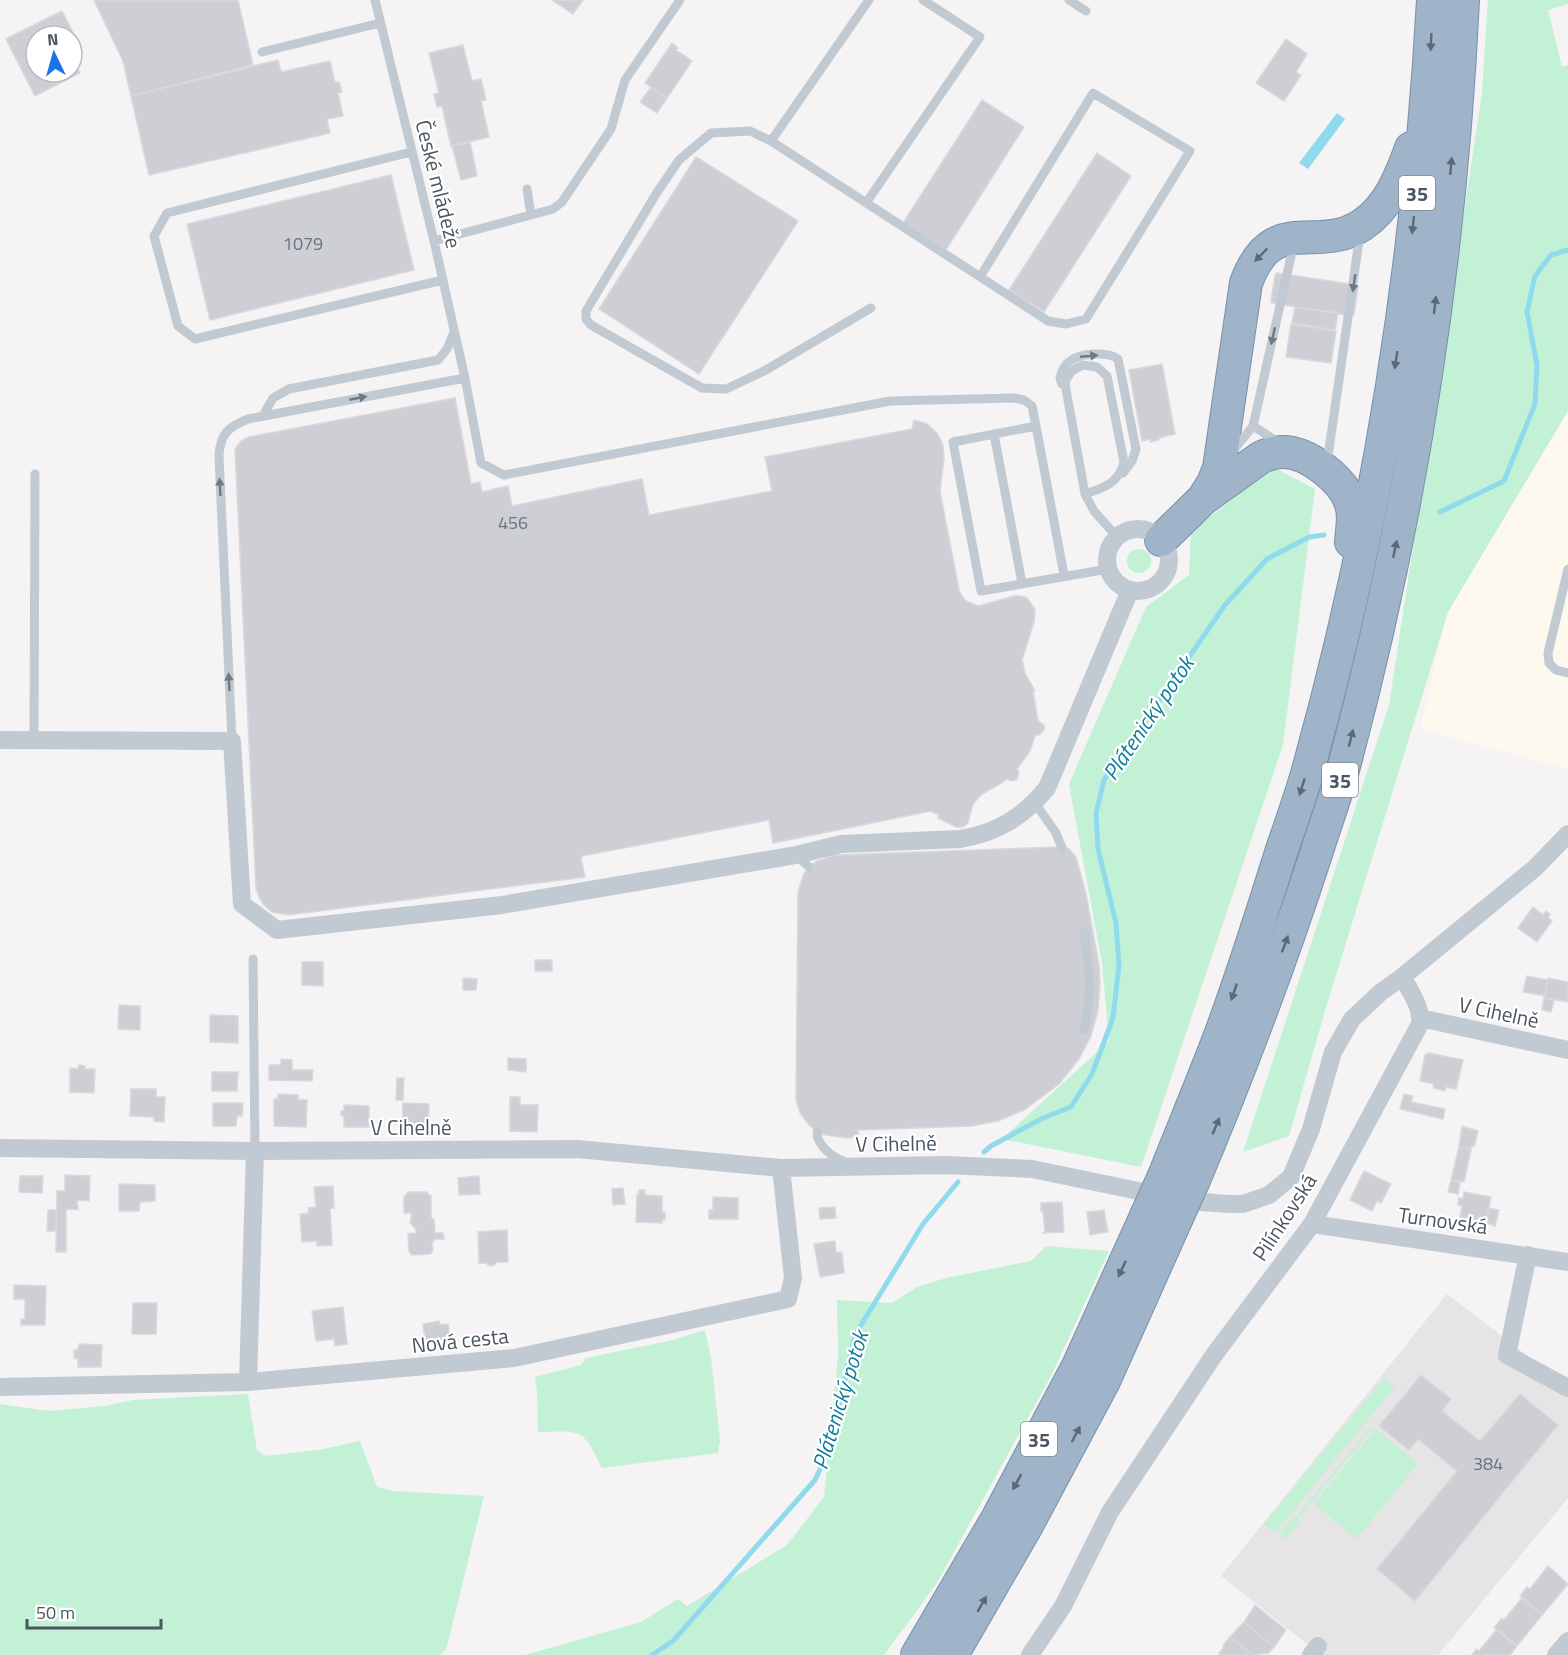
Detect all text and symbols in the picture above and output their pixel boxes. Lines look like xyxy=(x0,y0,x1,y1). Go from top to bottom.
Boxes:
north arrow xyxy=(24,24,84,84)
text: N xyxy=(46,27,59,51)
one-way arrow xyxy=(1426,32,1435,51)
street label: České mládeže xyxy=(408,116,470,252)
one-way arrow xyxy=(1446,157,1456,176)
road number: 35 xyxy=(1399,176,1435,210)
one-way arrow xyxy=(1408,215,1418,234)
house number: 1079 xyxy=(283,230,323,257)
one-way arrow xyxy=(1255,248,1269,262)
one-way arrow xyxy=(1349,274,1359,293)
one-way arrow xyxy=(1430,295,1440,314)
one-way arrow xyxy=(1268,327,1278,345)
one-way arrow xyxy=(1391,350,1400,369)
one-way arrow xyxy=(1080,351,1099,361)
one-way arrow xyxy=(349,393,368,402)
one-way arrow xyxy=(216,478,225,497)
house number: 456 xyxy=(498,509,528,536)
one-way arrow xyxy=(1391,539,1401,558)
water label: Plátenický potok xyxy=(1094,647,1203,787)
one-way arrow xyxy=(225,673,234,692)
one-way arrow xyxy=(1346,729,1356,748)
road number: 35 xyxy=(1322,763,1358,797)
one-way arrow xyxy=(1297,778,1307,796)
one-way arrow xyxy=(1281,935,1291,953)
one-way arrow xyxy=(1229,983,1239,1001)
street label: V Cihelně xyxy=(1456,988,1542,1036)
street label: V Cihelně xyxy=(370,1111,452,1143)
one-way arrow xyxy=(1211,1117,1221,1135)
street label: V Cihelně xyxy=(855,1126,937,1160)
street label: Pilínkovská xyxy=(1244,1166,1325,1267)
street label: Turnovská xyxy=(1396,1198,1490,1242)
one-way arrow xyxy=(1117,1261,1126,1278)
street label: Nová cesta xyxy=(410,1319,511,1361)
water label: Plátenický potok xyxy=(803,1324,878,1474)
road number: 35 xyxy=(1021,1422,1057,1456)
one-way arrow xyxy=(1071,1425,1081,1442)
house number: 384 xyxy=(1473,1450,1503,1477)
one-way arrow xyxy=(1012,1473,1022,1490)
scale bar xyxy=(27,1592,160,1630)
one-way arrow xyxy=(976,1596,987,1612)
text: 50 m xyxy=(36,1599,75,1626)

